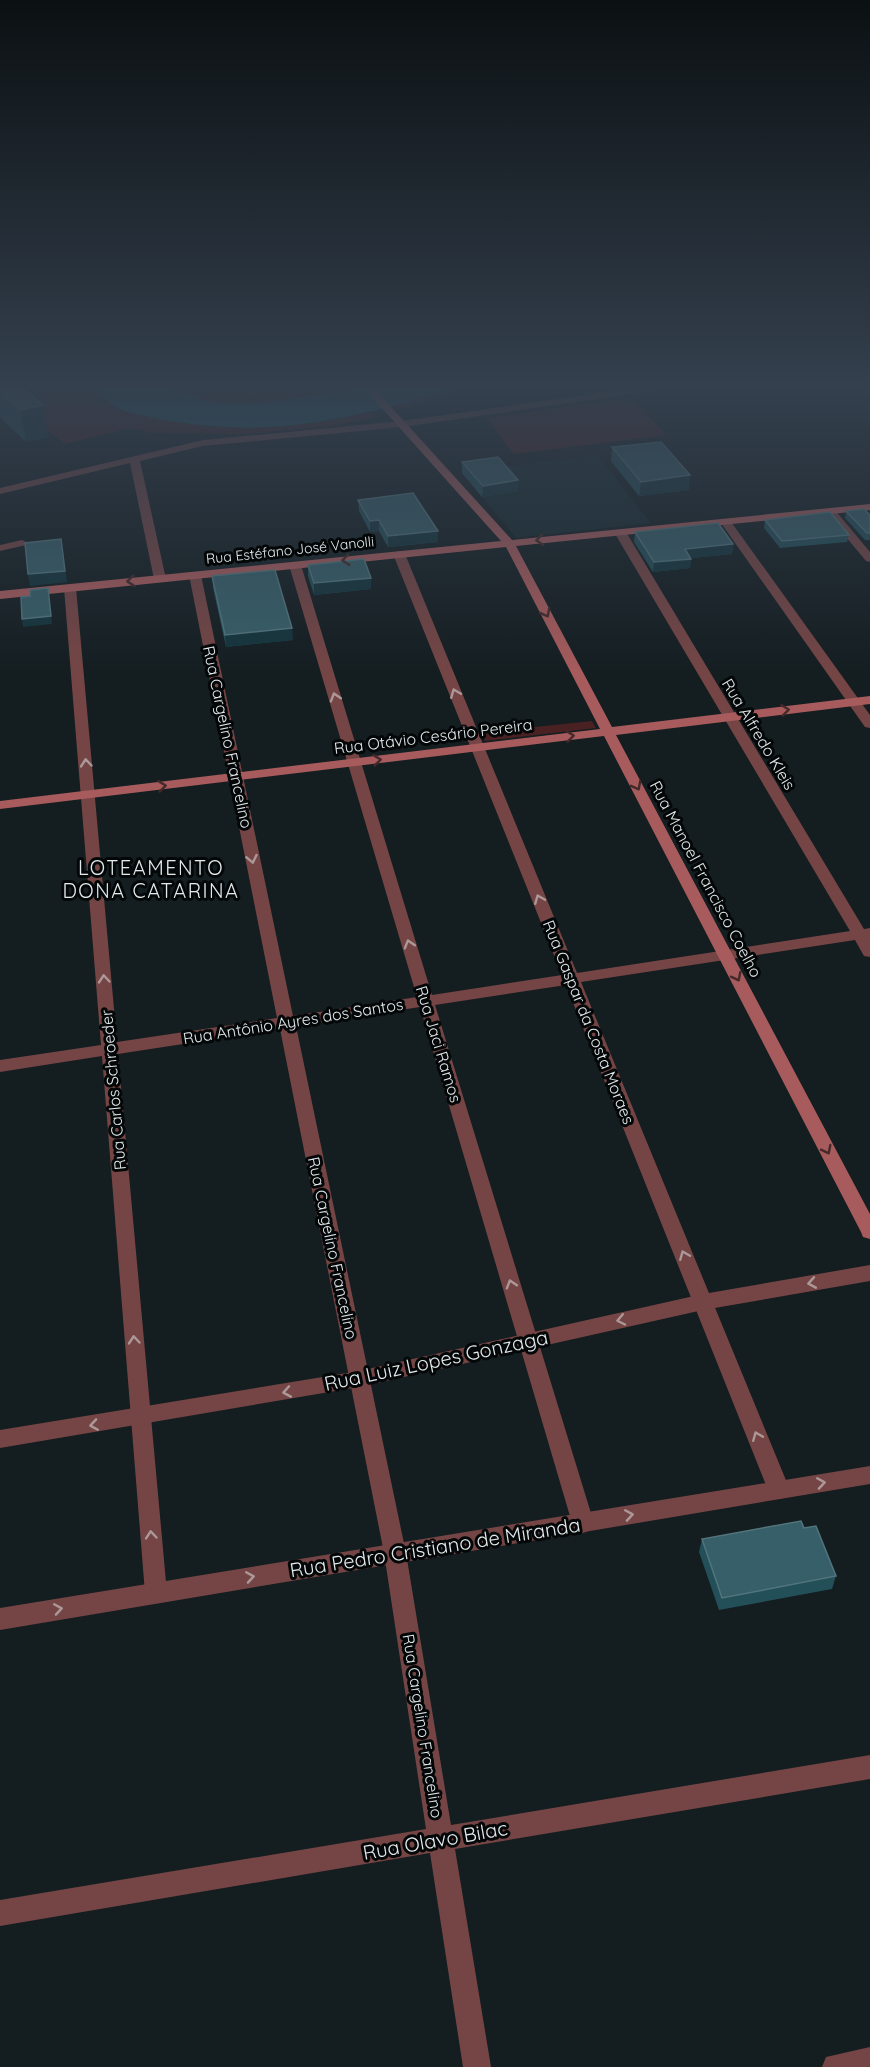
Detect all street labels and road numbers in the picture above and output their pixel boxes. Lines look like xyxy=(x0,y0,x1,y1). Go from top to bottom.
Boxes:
street label: Rua Estéfano José Vanolli xyxy=(205,532,375,568)
street label: Rua Cargelino Francelino xyxy=(199,644,257,830)
street label: Rua Alfredo Kleis xyxy=(718,675,800,793)
street label: Rua Otávio Cesário Pereira xyxy=(333,714,533,758)
street label: Rua Manoel Francisco Coelho xyxy=(646,777,766,981)
street label: Rua Gaspar da Costa Moraes xyxy=(539,917,639,1127)
street label: Rua Jaci Ramos xyxy=(412,983,466,1105)
street label: Rua Antônio Ayres dos Santos xyxy=(182,994,404,1048)
street label: Rua Carlos Schroeder xyxy=(96,1009,130,1171)
street label: Rua Cargelino Francelino xyxy=(304,1155,362,1341)
street label: Rua Luiz Lopes Gonzaga xyxy=(322,1324,550,1396)
street label: Rua Pedro Cristiano de Miranda xyxy=(288,1512,582,1582)
street label: Rua Cargelino Francelino xyxy=(399,1633,447,1819)
street label: Rua Olavo Bilac xyxy=(361,1815,509,1865)

